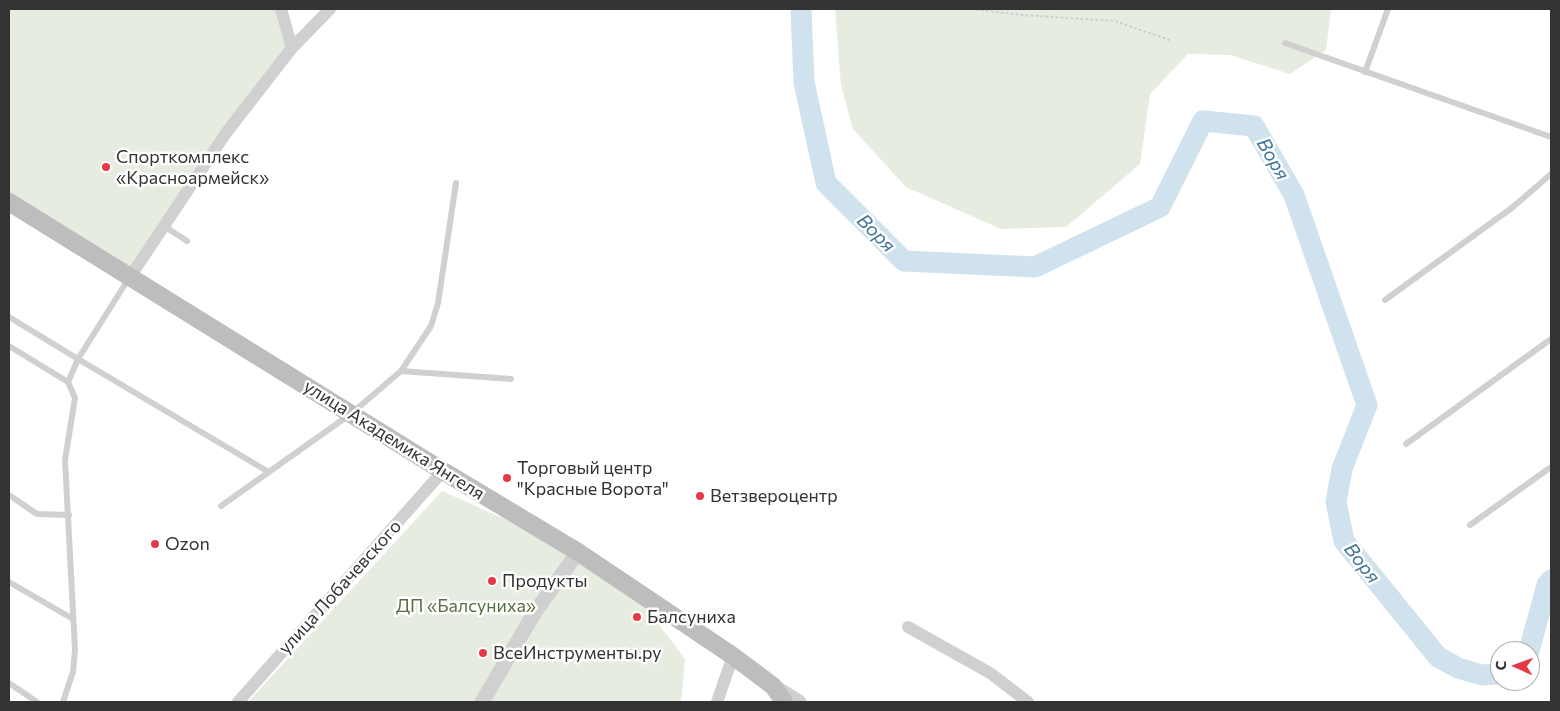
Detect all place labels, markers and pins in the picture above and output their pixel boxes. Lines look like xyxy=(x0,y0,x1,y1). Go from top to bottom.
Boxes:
place label: Спорткомплекс «Красноармейск» xyxy=(116,146,269,188)
marker: Спорткомплекс «Красноармейск» xyxy=(100,161,112,173)
place label: Торговый центр "Красные Ворота" xyxy=(517,457,669,499)
marker: Торговый центр "Красные Ворота" xyxy=(501,472,513,484)
place label: Ветзвероцентр xyxy=(710,485,838,507)
marker: Ветзвероцентр xyxy=(694,490,706,502)
place label: Ozon xyxy=(165,533,210,555)
marker: Ozon xyxy=(149,538,161,550)
place label: Продукты xyxy=(502,570,587,592)
marker: Продукты xyxy=(486,575,498,587)
place label: Балсуниха xyxy=(647,606,736,628)
marker: Балсуниха xyxy=(631,611,643,623)
place label: ВсеИнструменты.ру xyxy=(493,642,662,664)
marker: ВсеИнструменты.ру xyxy=(477,647,489,659)

